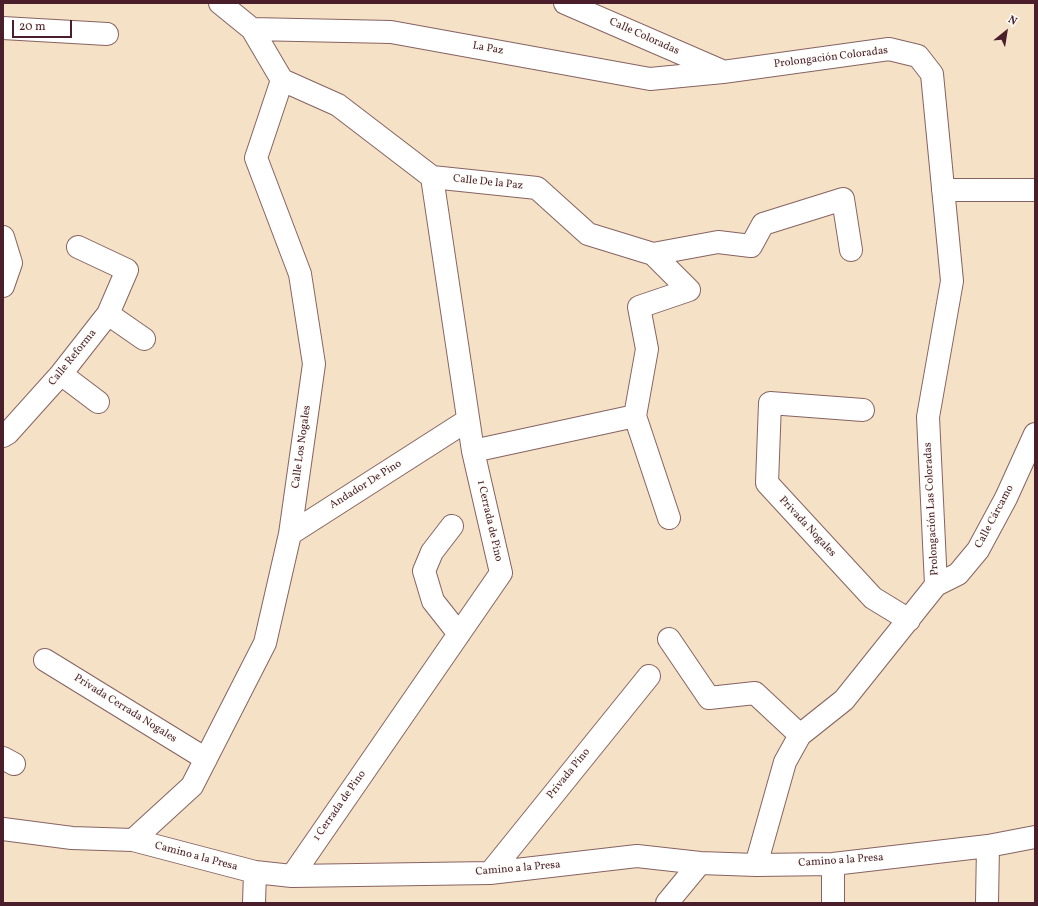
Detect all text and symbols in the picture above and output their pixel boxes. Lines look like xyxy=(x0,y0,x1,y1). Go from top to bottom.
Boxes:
scale bar xyxy=(14,12,74,38)
north arrow xyxy=(986,12,1026,52)
text: N xyxy=(1005,13,1019,30)
street label: Calle Coloradas xyxy=(607,16,681,58)
text: 20 m xyxy=(19,19,46,35)
street label: La Paz xyxy=(471,40,505,58)
street label: Prolongación Coloradas xyxy=(773,44,889,72)
street label: Calle De la Paz xyxy=(452,173,524,193)
street label: Calle Reforma xyxy=(46,327,100,389)
street label: Calle Los Nogales xyxy=(290,405,314,489)
street label: Prolongación Las Coloradas xyxy=(922,442,942,576)
street label: Andador De Pino xyxy=(328,458,404,512)
street label: 1 Cerrada de Pino xyxy=(473,479,505,563)
street label: Calle Cárcamo xyxy=(973,483,1017,551)
street label: Privada Nogales xyxy=(776,494,838,560)
street label: Privada Cerrada Nogales xyxy=(71,672,179,746)
street label: Privada Pino xyxy=(544,746,594,802)
street label: 1 Cerrada de Pino xyxy=(311,768,369,844)
street label: Camino a la Presa xyxy=(153,840,239,874)
street label: Camino a la Presa xyxy=(798,851,884,871)
street label: Camino a la Presa xyxy=(475,859,561,879)

